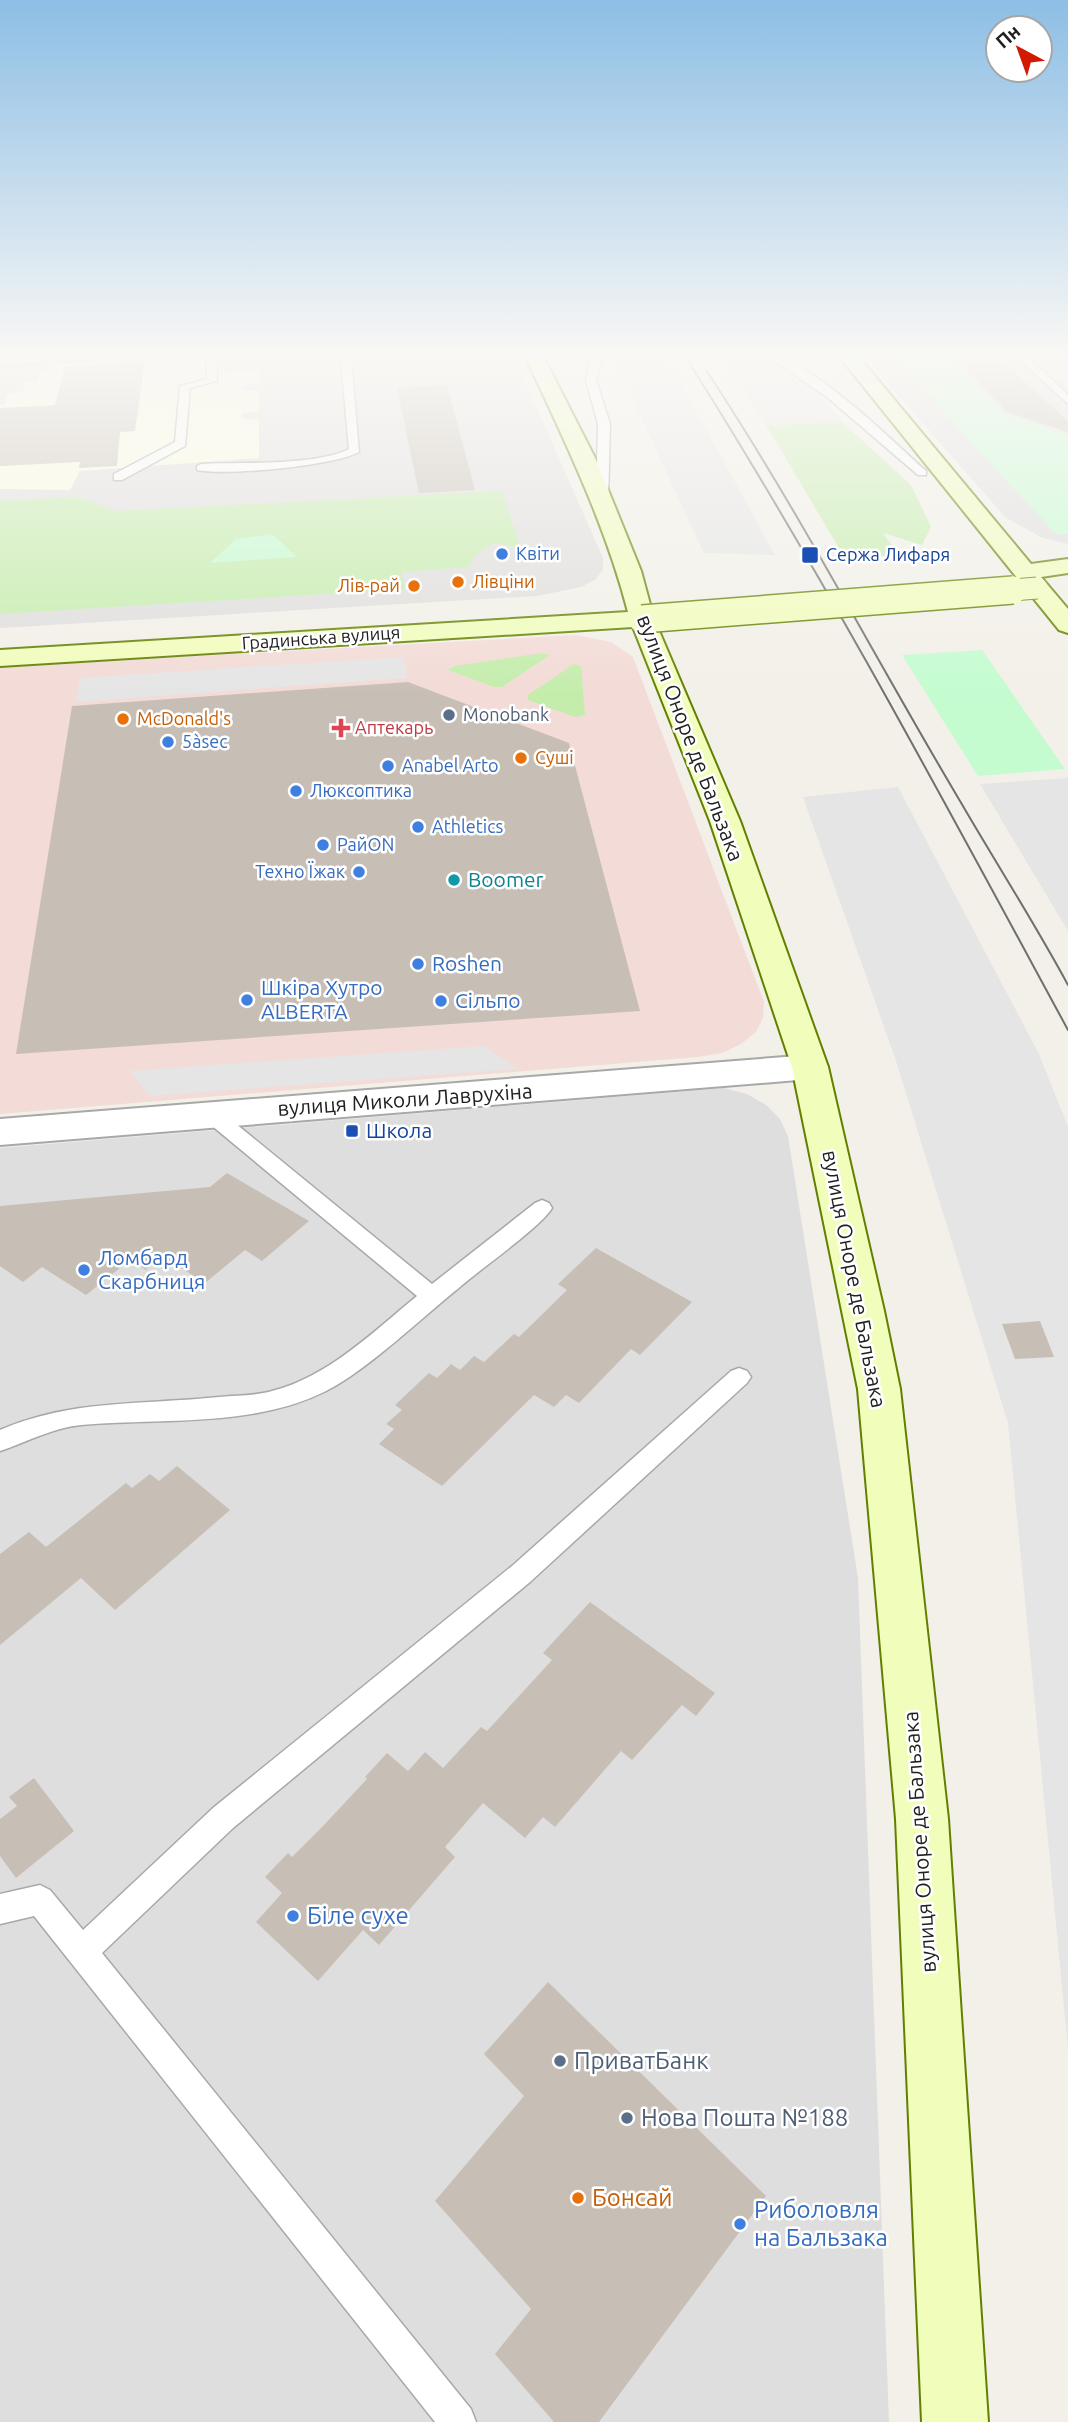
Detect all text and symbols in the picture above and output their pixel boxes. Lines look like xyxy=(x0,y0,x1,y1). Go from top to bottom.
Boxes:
north arrow xyxy=(984,14,1054,84)
text: Пн xyxy=(991,20,1024,53)
place label: Kвіти xyxy=(516,543,560,563)
place label: Сержа Лифаря xyxy=(826,544,950,564)
marker: Сержа Лифаря xyxy=(800,545,820,565)
marker: Kвіти xyxy=(494,546,510,562)
place label: Лівціни xyxy=(472,571,535,591)
marker: Лівціни xyxy=(450,574,466,590)
place label: Лів-рай xyxy=(338,575,400,595)
marker: Лів-рай xyxy=(406,578,422,594)
street label: вулиця Оноре де Бальзака xyxy=(633,611,749,864)
street label: Градинська вулиця xyxy=(241,621,401,653)
place label: Monobank xyxy=(463,704,549,724)
marker: Monobank xyxy=(441,707,457,723)
place label: McDonald's xyxy=(137,708,231,728)
marker: McDonald's xyxy=(115,711,131,727)
place label: Аптекарь xyxy=(355,717,433,737)
marker: Аптекарь xyxy=(333,720,349,736)
place label: 5àsec xyxy=(182,731,228,751)
marker: 5àsec xyxy=(160,734,176,750)
place label: Суші xyxy=(535,747,574,767)
marker: Суші xyxy=(513,750,529,766)
place label: Anabel Arto xyxy=(402,755,499,775)
marker: Anabel Arto xyxy=(380,758,396,774)
place label: Люксоптика xyxy=(310,780,412,800)
marker: Люксоптика xyxy=(288,783,304,799)
place label: Athletics xyxy=(432,816,504,836)
marker: Athletics xyxy=(410,819,426,835)
place label: РайON xyxy=(337,834,394,854)
marker: РайON xyxy=(315,837,331,853)
place label: Техно Їжак xyxy=(255,861,345,881)
marker: Техно Їжак xyxy=(351,864,367,880)
place label: Boomer xyxy=(468,867,544,891)
marker: Boomer xyxy=(446,872,462,888)
place label: Roshen xyxy=(432,951,502,975)
marker: Roshen xyxy=(410,956,426,972)
place label: Шкіра Хутро ALBERTA xyxy=(261,975,383,1023)
place label: Сільпо xyxy=(455,988,520,1012)
marker: Шкіра Хутро ALBERTA xyxy=(239,992,255,1008)
marker: Сільпо xyxy=(433,993,449,1009)
street label: вулиця Миколи Лаврухіна xyxy=(277,1078,533,1120)
place label: Школа xyxy=(366,1118,432,1142)
marker: Школа xyxy=(344,1123,360,1139)
street label: вулиця Оноре де Бальзака xyxy=(818,1148,892,1410)
place label: Ломбард Скарбниця xyxy=(98,1245,205,1293)
marker: Ломбард Скарбниця xyxy=(76,1262,92,1278)
street label: вулиця Оноре де Бальзака xyxy=(898,1711,940,1974)
place label: Біле сухе xyxy=(307,1902,409,1929)
marker: Біле сухе xyxy=(285,1908,301,1924)
place label: ПриватБанк xyxy=(574,2047,709,2074)
marker: ПриватБанк xyxy=(552,2053,568,2069)
place label: Нова Пошта №188 xyxy=(641,2104,848,2131)
marker: Нова Пошта №188 xyxy=(619,2110,635,2126)
place label: Бонсай xyxy=(592,2184,673,2211)
marker: Бонсай xyxy=(570,2190,586,2206)
place label: Риболовля на Бальзака xyxy=(754,2196,888,2251)
marker: Риболовля на Бальзака xyxy=(732,2216,748,2232)

